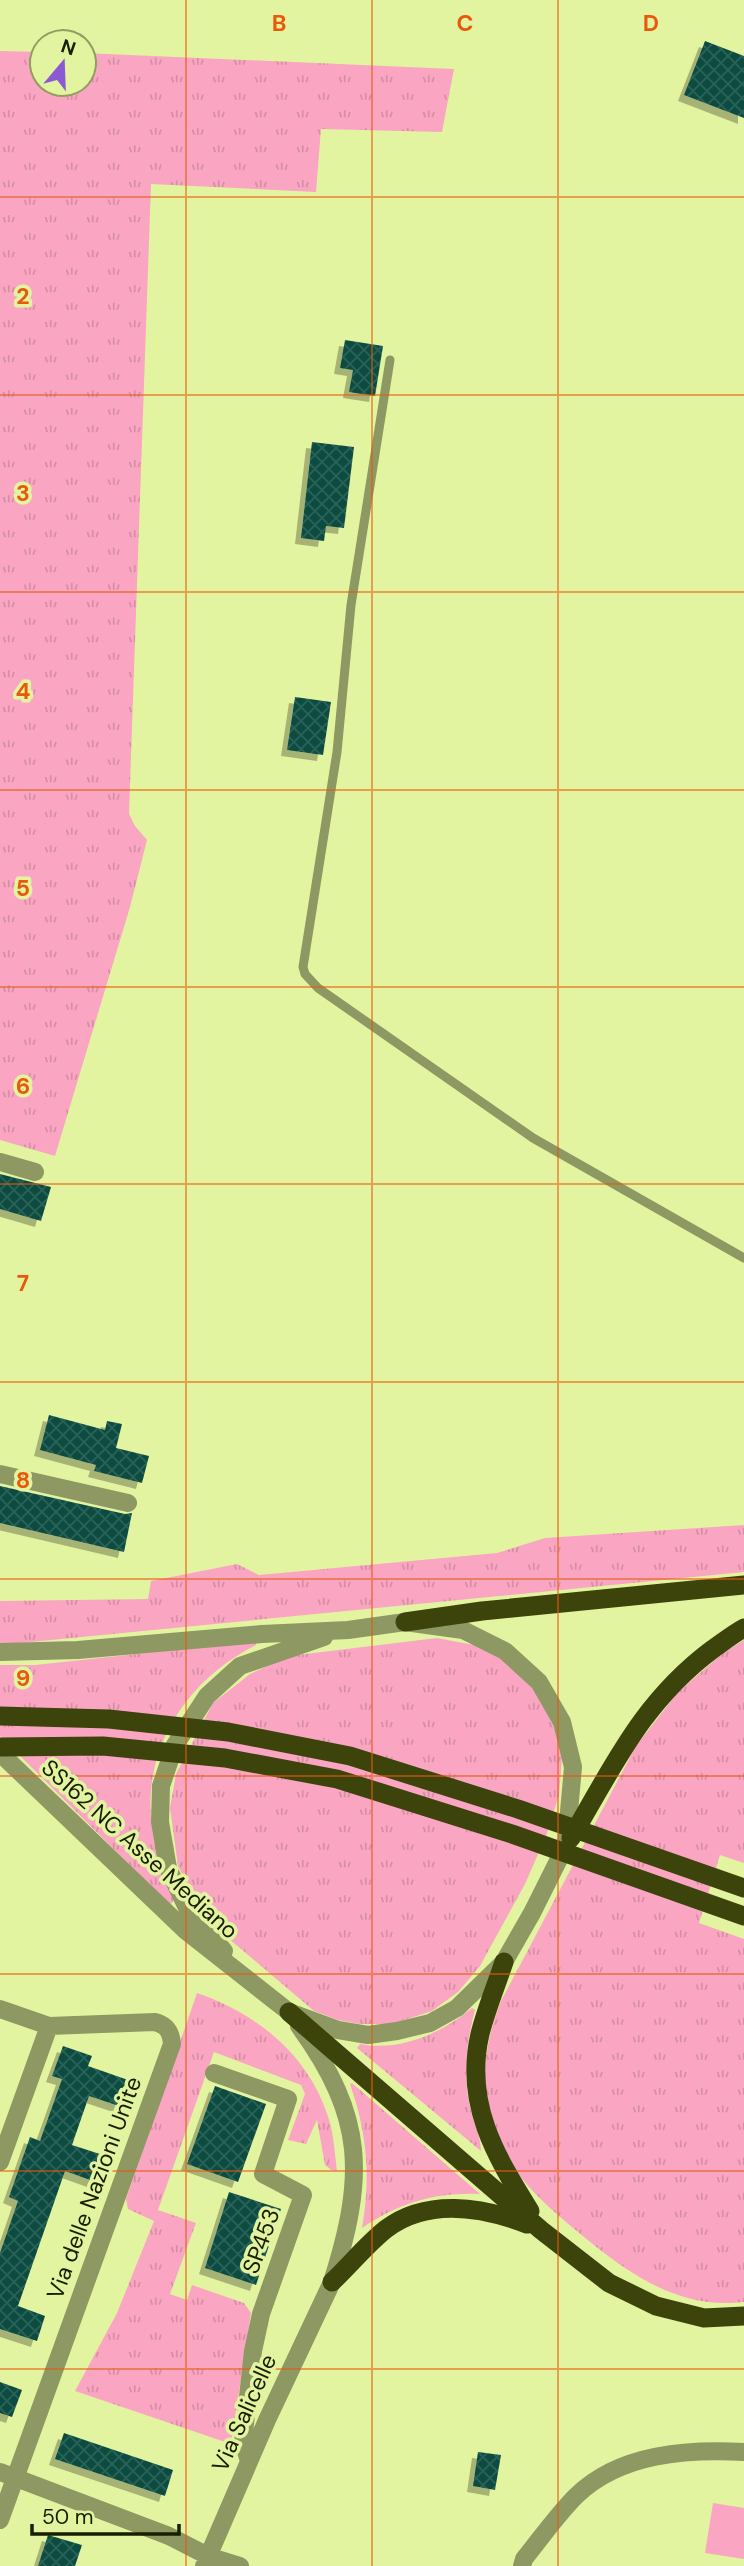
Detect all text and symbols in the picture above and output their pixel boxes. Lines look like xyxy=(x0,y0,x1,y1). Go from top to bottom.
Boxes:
text: B xyxy=(272,8,286,38)
text: C xyxy=(457,8,473,38)
text: D xyxy=(643,8,659,38)
north arrow xyxy=(28,28,98,98)
text: N xyxy=(58,33,79,61)
text: 2 xyxy=(16,281,30,311)
text: 3 xyxy=(16,478,30,508)
text: 4 xyxy=(16,676,31,706)
text: 5 xyxy=(16,873,30,903)
text: 6 xyxy=(16,1071,30,1101)
text: 7 xyxy=(17,1268,29,1298)
text: 8 xyxy=(16,1465,30,1495)
text: 9 xyxy=(16,1663,30,1693)
street label: SS162 NC Asse Mediano xyxy=(35,1753,245,1945)
street label: Via delle Nazioni Unite xyxy=(40,2072,148,2304)
street label: SP453 xyxy=(235,2204,287,2278)
street label: Via Salicelle xyxy=(205,2350,283,2476)
scale bar xyxy=(32,2492,178,2536)
text: 50 m xyxy=(42,2503,93,2531)

